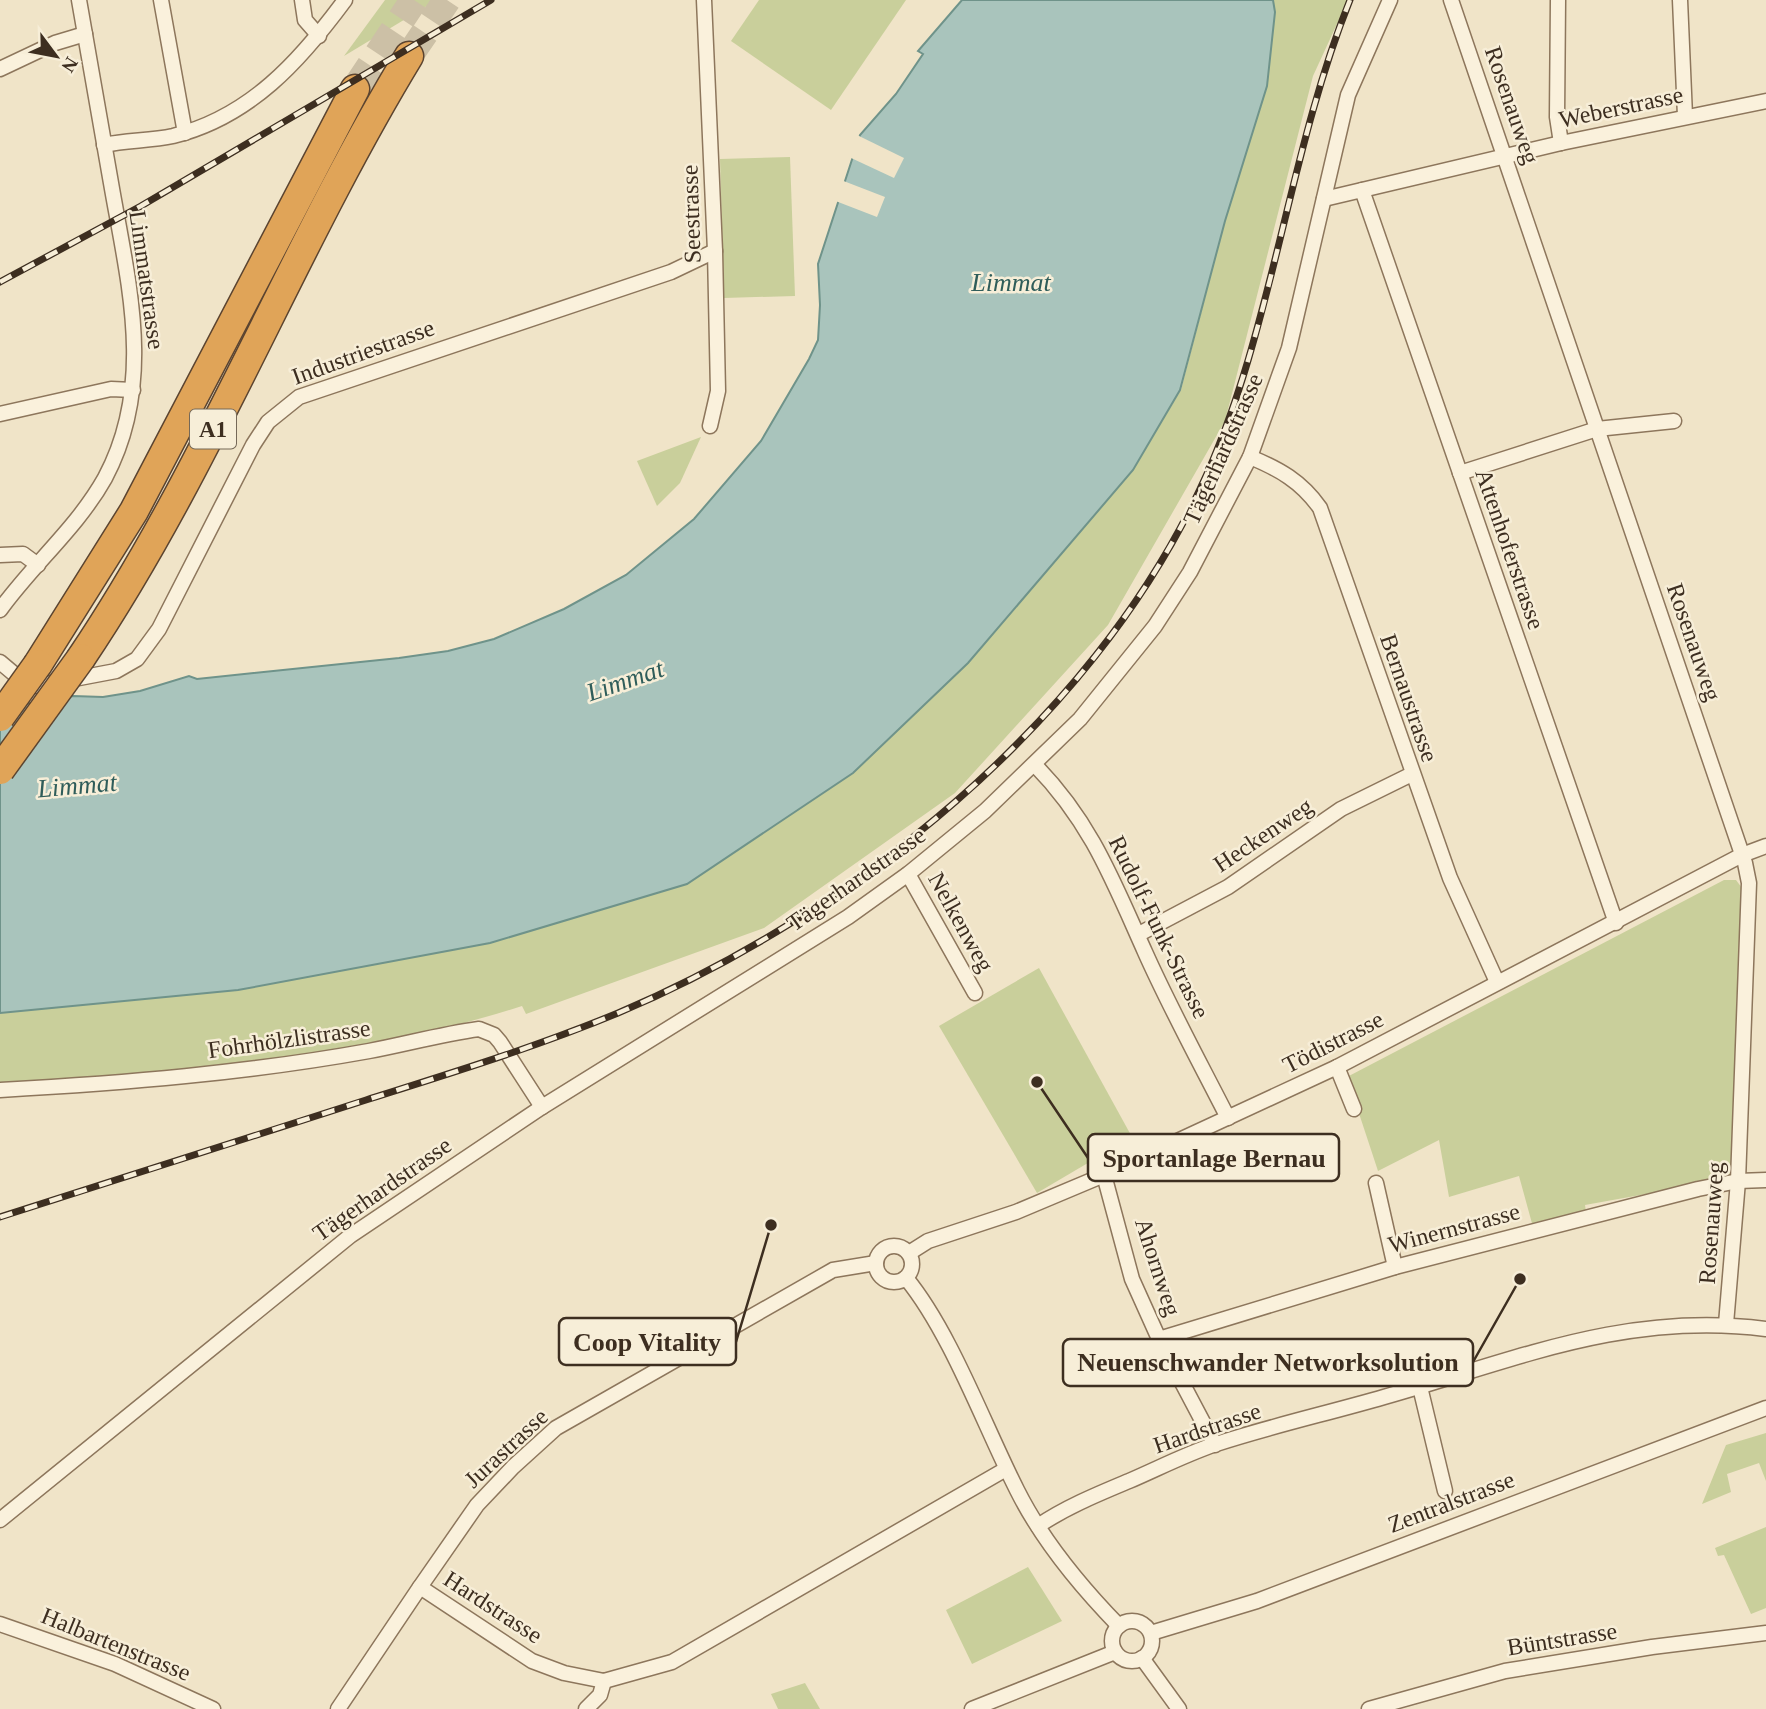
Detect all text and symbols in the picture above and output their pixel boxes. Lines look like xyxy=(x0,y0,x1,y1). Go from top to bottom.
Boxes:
north arrow xyxy=(21,21,91,91)
street label: Rosenauweg xyxy=(1480,43,1544,167)
text: N xyxy=(57,53,83,76)
street label: Weberstrasse xyxy=(1557,81,1685,133)
street label: Seestrasse xyxy=(676,164,706,264)
street label: Limmatstrasse xyxy=(124,209,170,351)
water label: Limmat xyxy=(970,268,1052,297)
street label: Industriestrasse xyxy=(288,314,438,390)
street label: Tägerhardstrasse xyxy=(1178,369,1268,529)
road number: A1 xyxy=(190,410,236,448)
street label: Attenhoferstrasse xyxy=(1470,465,1550,633)
street label: Rosenauweg xyxy=(1662,580,1726,704)
street label: Bernaustrasse xyxy=(1375,631,1443,765)
water label: Limmat xyxy=(582,654,668,707)
water label: Limmat xyxy=(35,768,119,803)
street label: Heckenweg xyxy=(1209,793,1317,877)
street label: Tägerhardstrasse xyxy=(782,822,930,936)
street label: Rudolf-Funk-Strasse xyxy=(1103,831,1215,1023)
street label: Nelkenweg xyxy=(923,868,999,976)
street label: Tödistrasse xyxy=(1278,1006,1388,1078)
street label: Fohrhölzlistrasse xyxy=(206,1015,372,1063)
street label: Tägerhardstrasse xyxy=(308,1132,456,1246)
callout: Sportanlage Bernau xyxy=(1088,1134,1339,1181)
text: Sportanlage Bernau xyxy=(1102,1144,1326,1173)
street label: Rosenauweg xyxy=(1694,1161,1728,1285)
street label: Winernstrasse xyxy=(1385,1198,1523,1258)
street label: Ahornweg xyxy=(1130,1215,1186,1319)
callout: Coop Vitality xyxy=(559,1318,736,1365)
text: Coop Vitality xyxy=(573,1328,721,1357)
callout: Neuenschwander Networksolution xyxy=(1063,1339,1473,1386)
text: Neuenschwander Networksolution xyxy=(1077,1348,1459,1377)
street label: Hardstrasse xyxy=(1150,1397,1264,1459)
street label: Jurastrasse xyxy=(459,1403,553,1493)
street label: Zentralstrasse xyxy=(1384,1466,1518,1538)
street label: Hardstrasse xyxy=(439,1566,547,1648)
street label: Halbartenstrasse xyxy=(38,1602,194,1686)
street label: Büntstrasse xyxy=(1505,1618,1619,1660)

